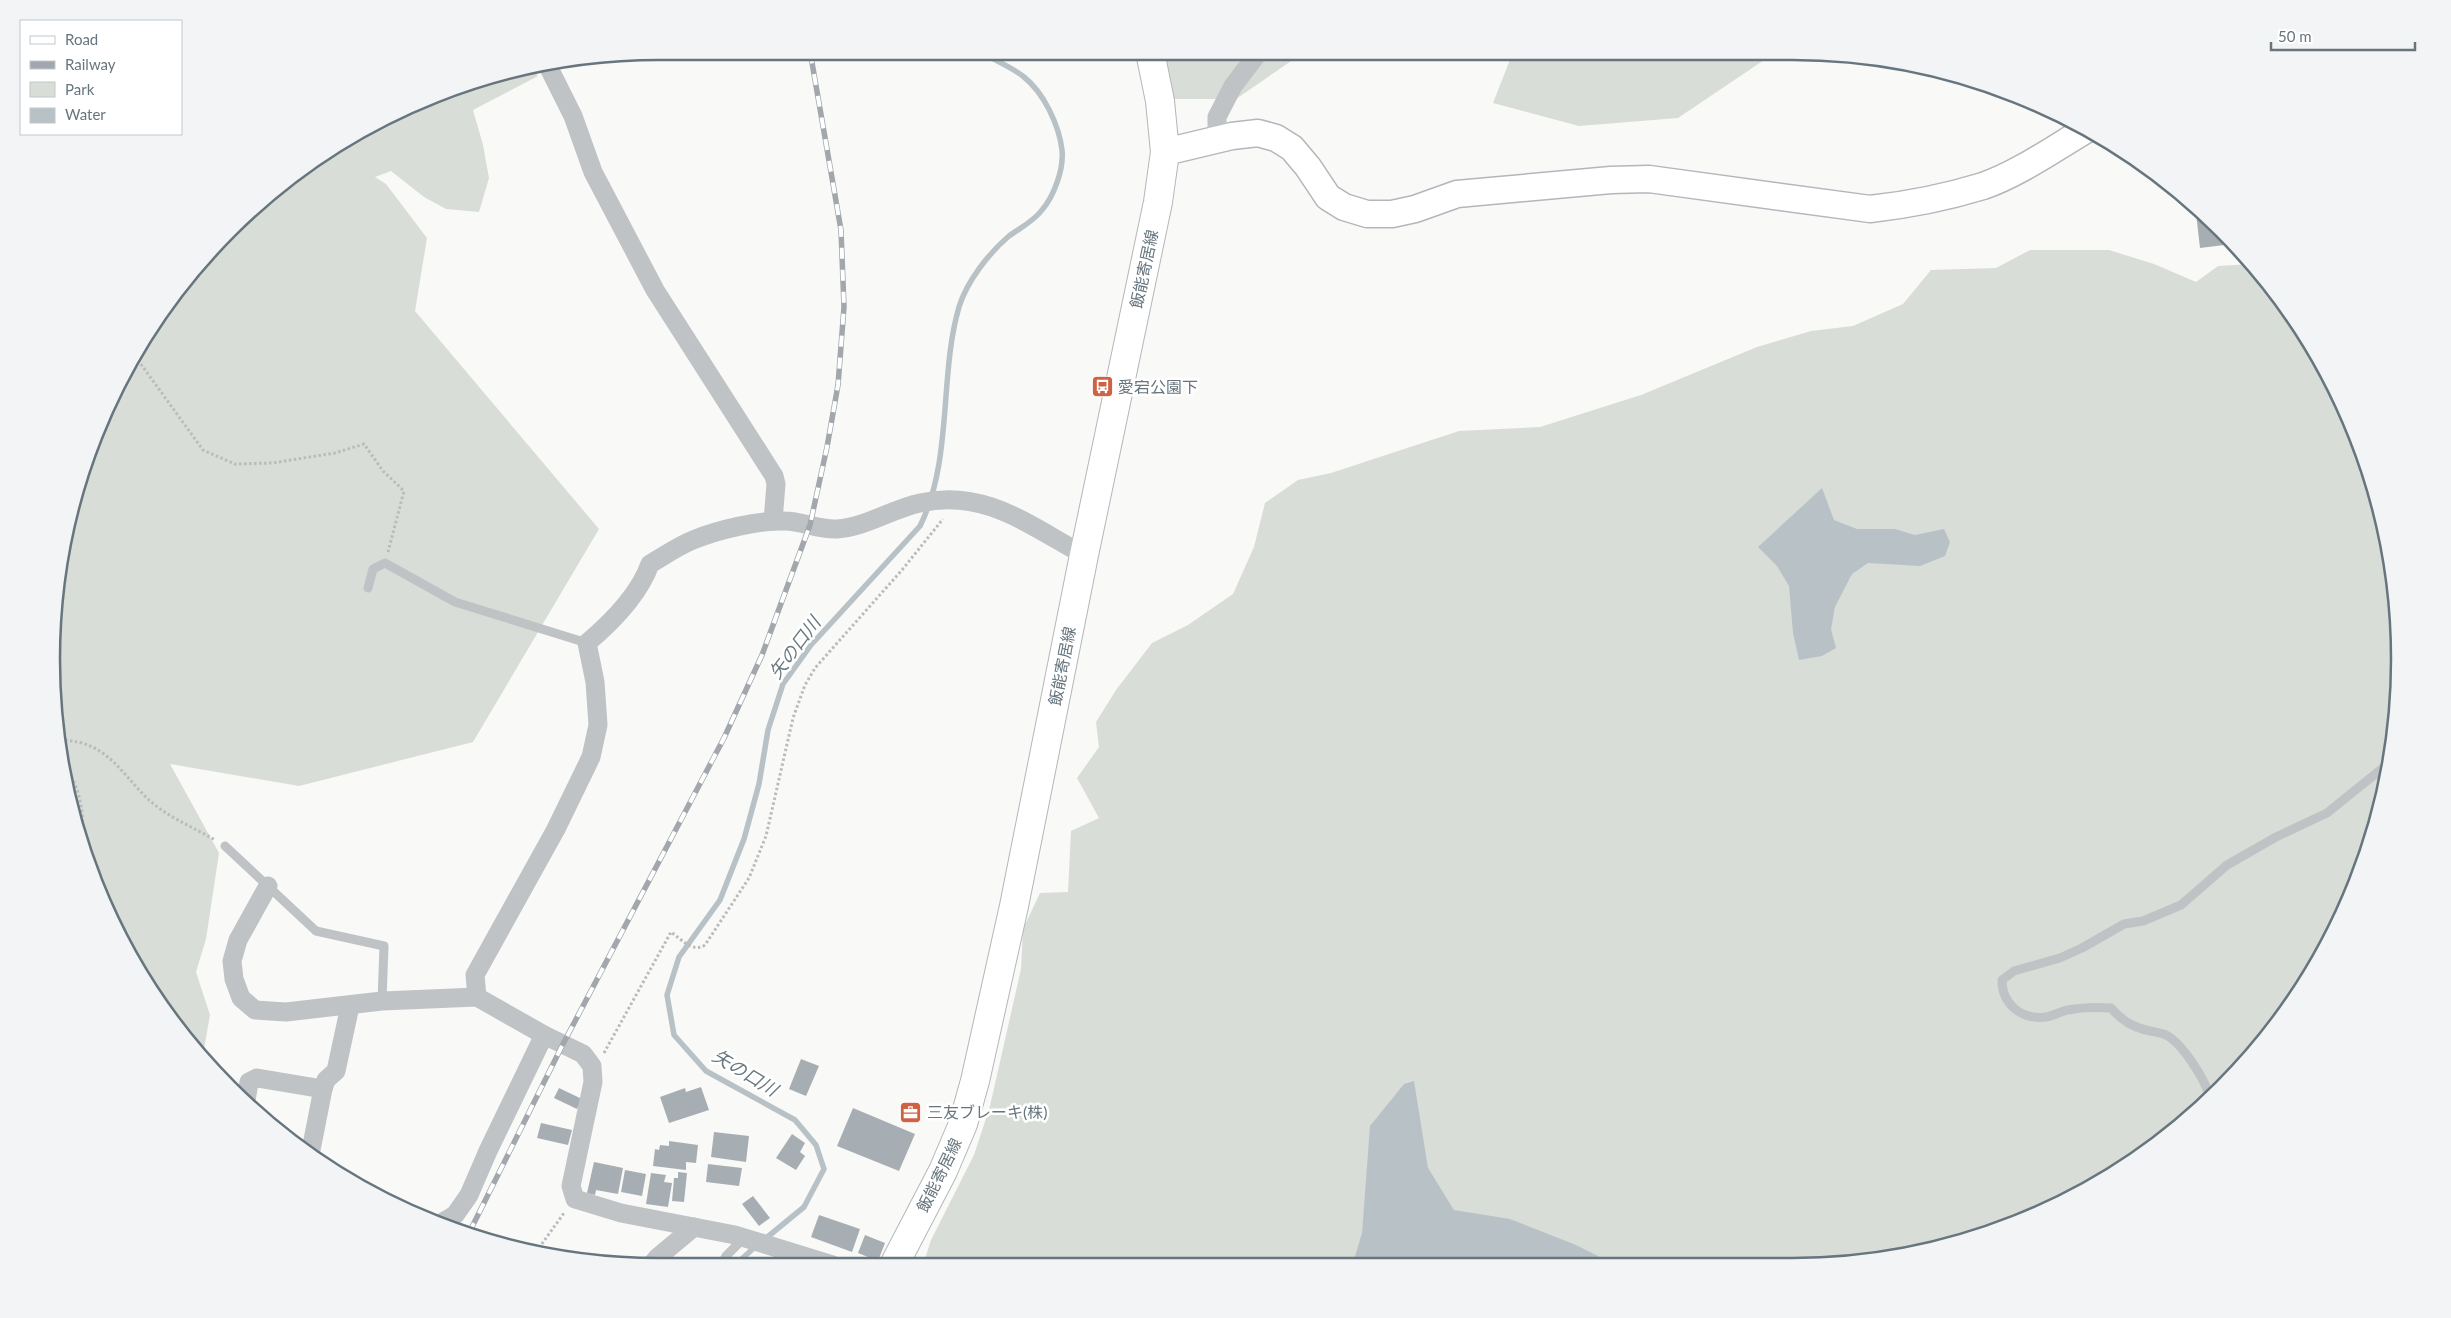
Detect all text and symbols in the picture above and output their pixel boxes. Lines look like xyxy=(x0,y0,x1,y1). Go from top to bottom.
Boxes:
legend xyxy=(20,20,182,135)
scale bar xyxy=(2271,20,2415,52)
text: 50 m xyxy=(2278,27,2312,45)
text: Road xyxy=(65,30,98,48)
text: Railway xyxy=(65,55,116,73)
text: Park xyxy=(65,80,95,98)
text: Water xyxy=(65,105,106,123)
street label: 飯能寄居線 xyxy=(1126,228,1161,310)
bus stop icon: 愛宕公園下 xyxy=(1090,375,1114,399)
place label: 愛宕公園下 xyxy=(1118,377,1198,396)
water label: 矢の口川 xyxy=(764,610,826,683)
street label: 飯能寄居線 xyxy=(1045,625,1078,707)
water label: 矢の口川 xyxy=(709,1044,784,1101)
office icon: 三友ブレーキ(株) xyxy=(899,1100,923,1124)
place label: 三友ブレーキ(株) xyxy=(927,1102,1048,1121)
street label: 飯能寄居線 xyxy=(912,1135,965,1215)

